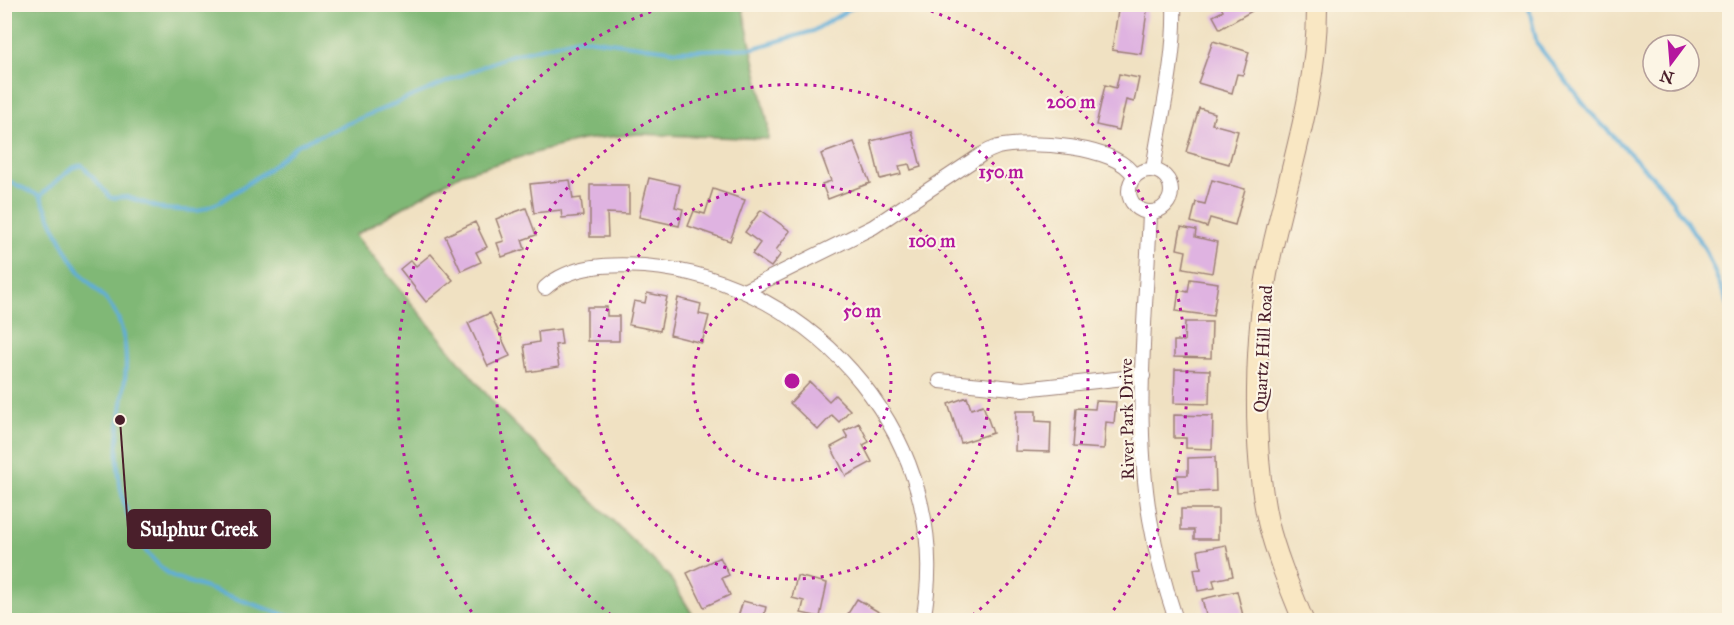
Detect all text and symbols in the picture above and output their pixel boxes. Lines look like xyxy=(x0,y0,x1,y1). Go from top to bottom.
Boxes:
north arrow xyxy=(1641,33,1701,93)
text: N xyxy=(1657,66,1676,88)
text: 200 m xyxy=(1047,91,1096,113)
text: 150 m xyxy=(979,161,1024,183)
text: 100 m xyxy=(909,230,956,252)
street label: Quartz Hill Road xyxy=(1249,285,1277,413)
text: 50 m xyxy=(843,300,882,322)
street label: River Park Drive xyxy=(1115,358,1139,480)
centre of rings xyxy=(782,371,802,391)
callout: Sulphur Creek xyxy=(128,510,270,548)
text: Sulphur Creek xyxy=(140,517,259,542)

